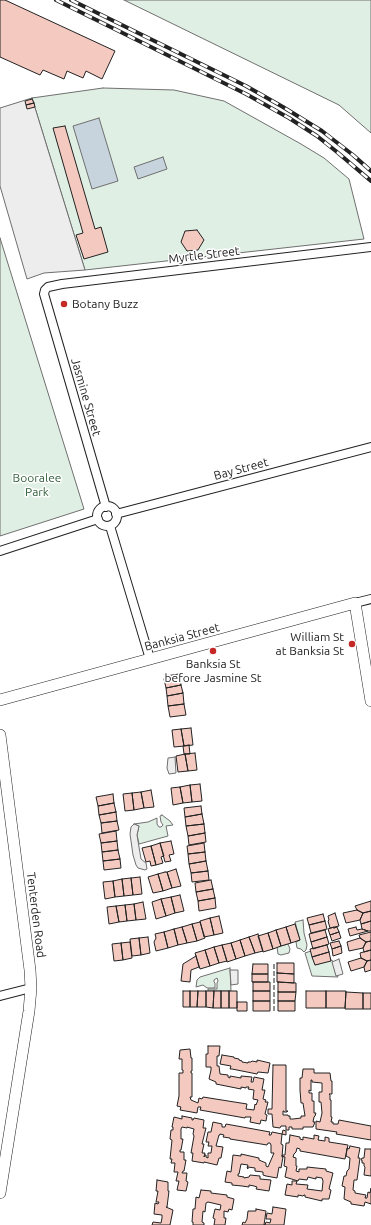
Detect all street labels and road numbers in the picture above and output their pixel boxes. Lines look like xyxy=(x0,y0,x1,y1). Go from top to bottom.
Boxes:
street label: Myrtle Street xyxy=(168,243,240,267)
street label: Jasmine Street xyxy=(68,356,104,438)
street label: Bay Street xyxy=(212,455,270,483)
street label: Banksia Street xyxy=(143,620,221,654)
street label: Tenterden Road xyxy=(24,871,48,959)

